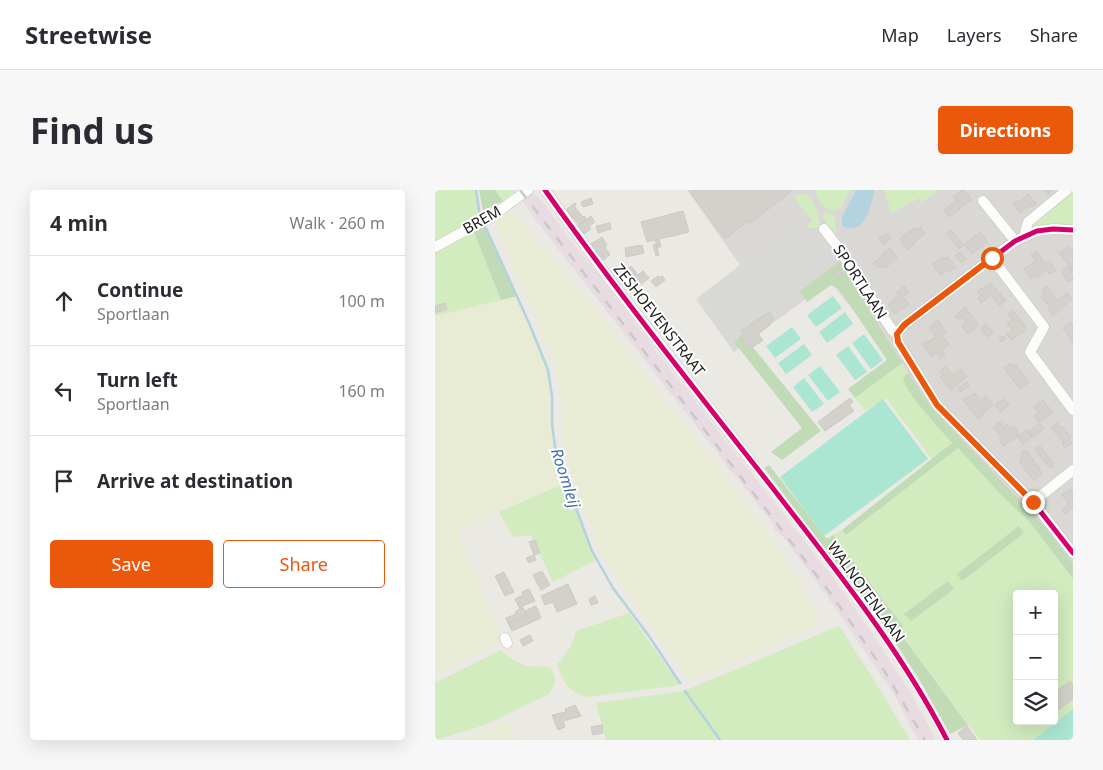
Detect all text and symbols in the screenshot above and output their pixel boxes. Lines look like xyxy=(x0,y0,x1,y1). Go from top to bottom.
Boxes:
text: Streetwise xyxy=(25,18,152,51)
text: Map xyxy=(881,23,919,47)
text: Layers xyxy=(947,23,1002,47)
text: Share xyxy=(1030,23,1078,47)
button: Directions xyxy=(938,106,1073,154)
text: Find us xyxy=(30,107,154,154)
street label: BREM xyxy=(459,200,504,238)
text: 4 min xyxy=(50,209,108,237)
text: Walk · 260 m xyxy=(290,212,385,234)
street label: SPORTLAAN xyxy=(829,240,892,323)
route start xyxy=(981,247,1004,270)
street label: ZESHOEVENSTRAAT xyxy=(610,259,710,380)
text: Continue xyxy=(97,277,183,303)
icon: ahead xyxy=(50,287,78,315)
text: 100 m xyxy=(338,290,385,312)
text: Sportlaan xyxy=(97,303,170,325)
text: Turn left xyxy=(97,367,178,393)
icon: left xyxy=(50,377,78,405)
text: 160 m xyxy=(338,380,385,402)
text: Sportlaan xyxy=(97,393,170,415)
water label: Roomleij xyxy=(546,445,586,511)
icon: arrive xyxy=(50,467,78,495)
text: Arrive at destination xyxy=(97,468,293,494)
route end xyxy=(1022,491,1045,514)
street label: WALNOTENLAAN xyxy=(823,537,910,646)
button: Save xyxy=(50,540,213,588)
button: Share xyxy=(223,540,385,588)
map controls xyxy=(1013,590,1058,725)
button: + xyxy=(1013,590,1058,635)
button: − xyxy=(1013,635,1058,680)
button: layers xyxy=(1013,680,1058,725)

